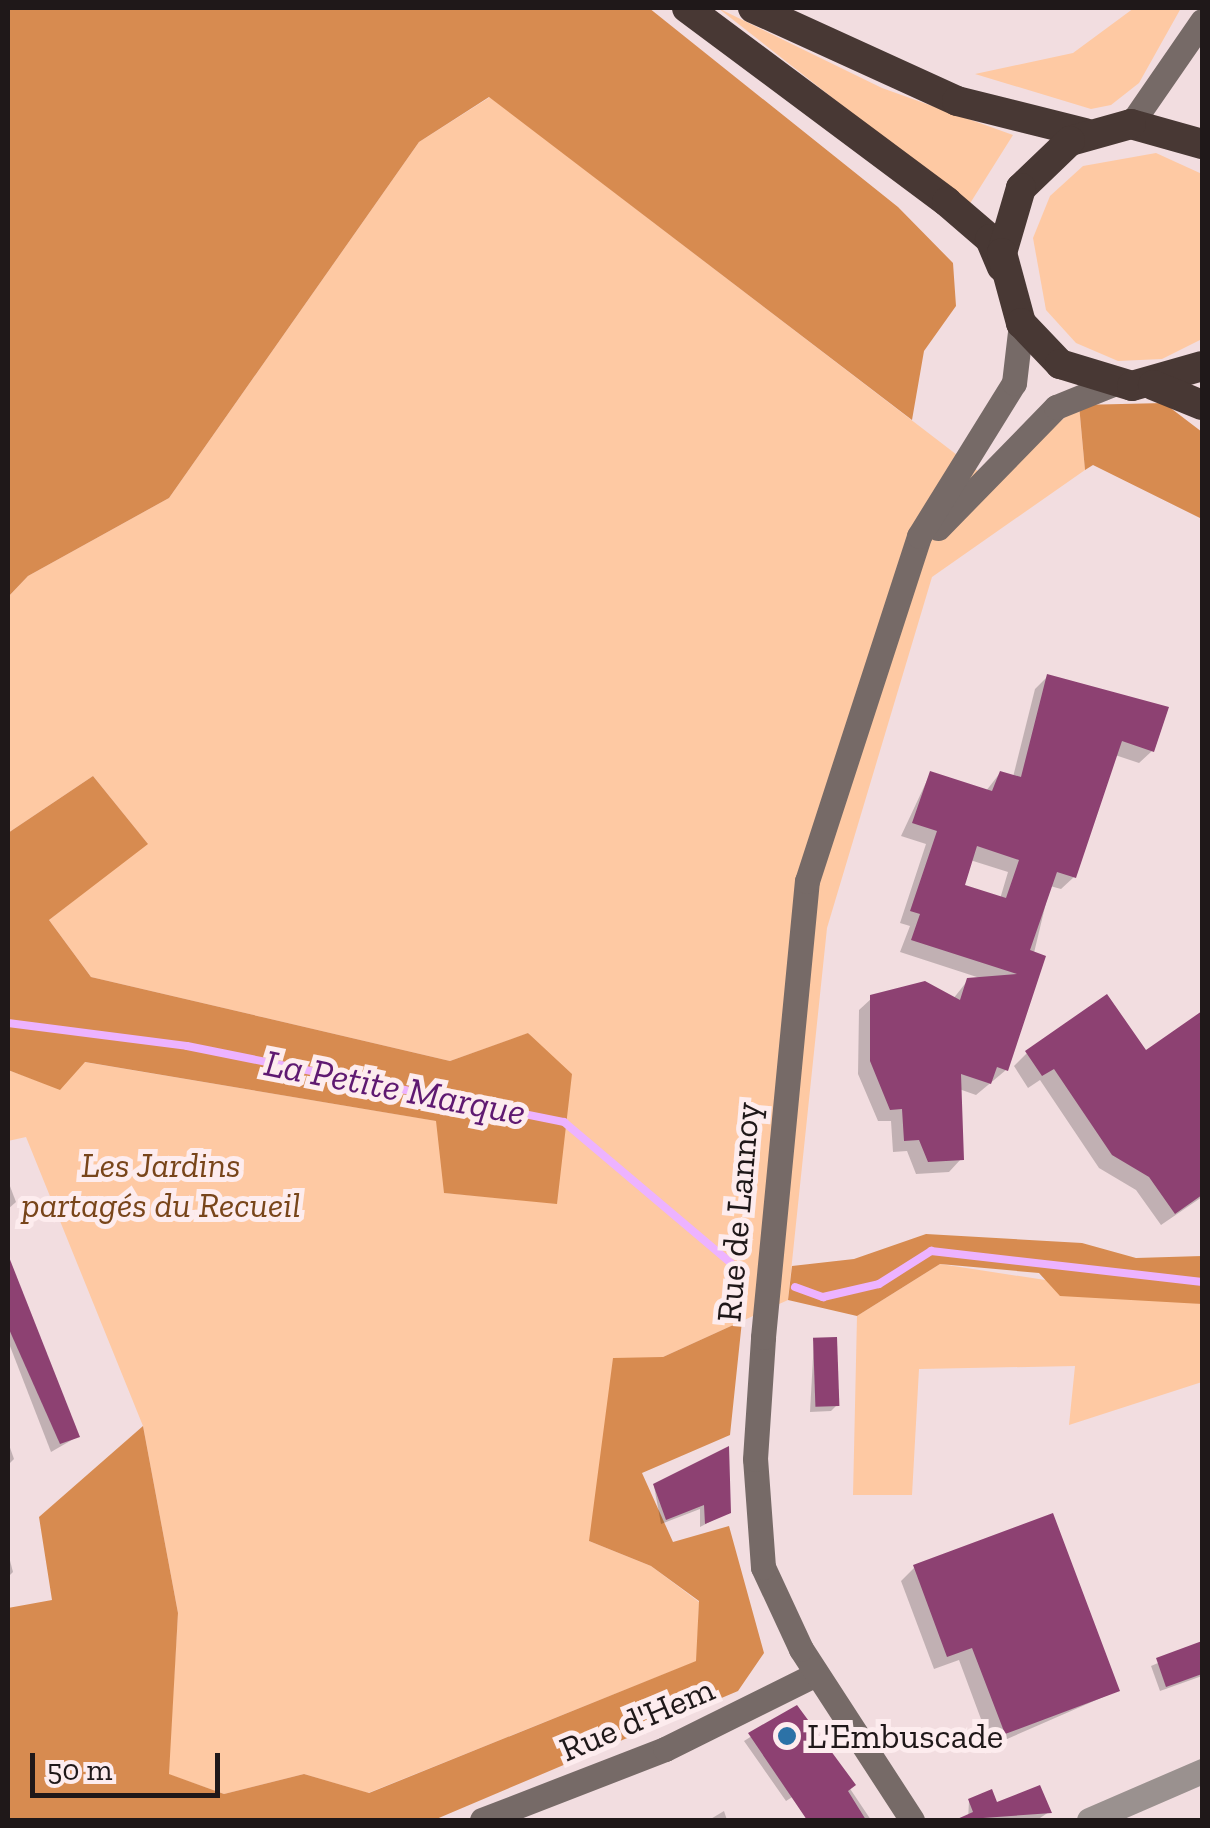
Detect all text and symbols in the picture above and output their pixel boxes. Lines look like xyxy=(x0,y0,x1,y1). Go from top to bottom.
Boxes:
water label: La Petite Marque xyxy=(261,1040,529,1136)
street label: Rue de Lannoy xyxy=(707,1100,769,1324)
park label: Les Jardins partagés du Recueil xyxy=(21,1144,301,1226)
street label: Rue d'Hem xyxy=(554,1668,720,1770)
place label: L'Embuscade xyxy=(807,1715,1003,1757)
marker: L'Embuscade xyxy=(776,1725,798,1747)
scale bar xyxy=(35,1733,225,1795)
text: 50 m xyxy=(47,1752,112,1788)

